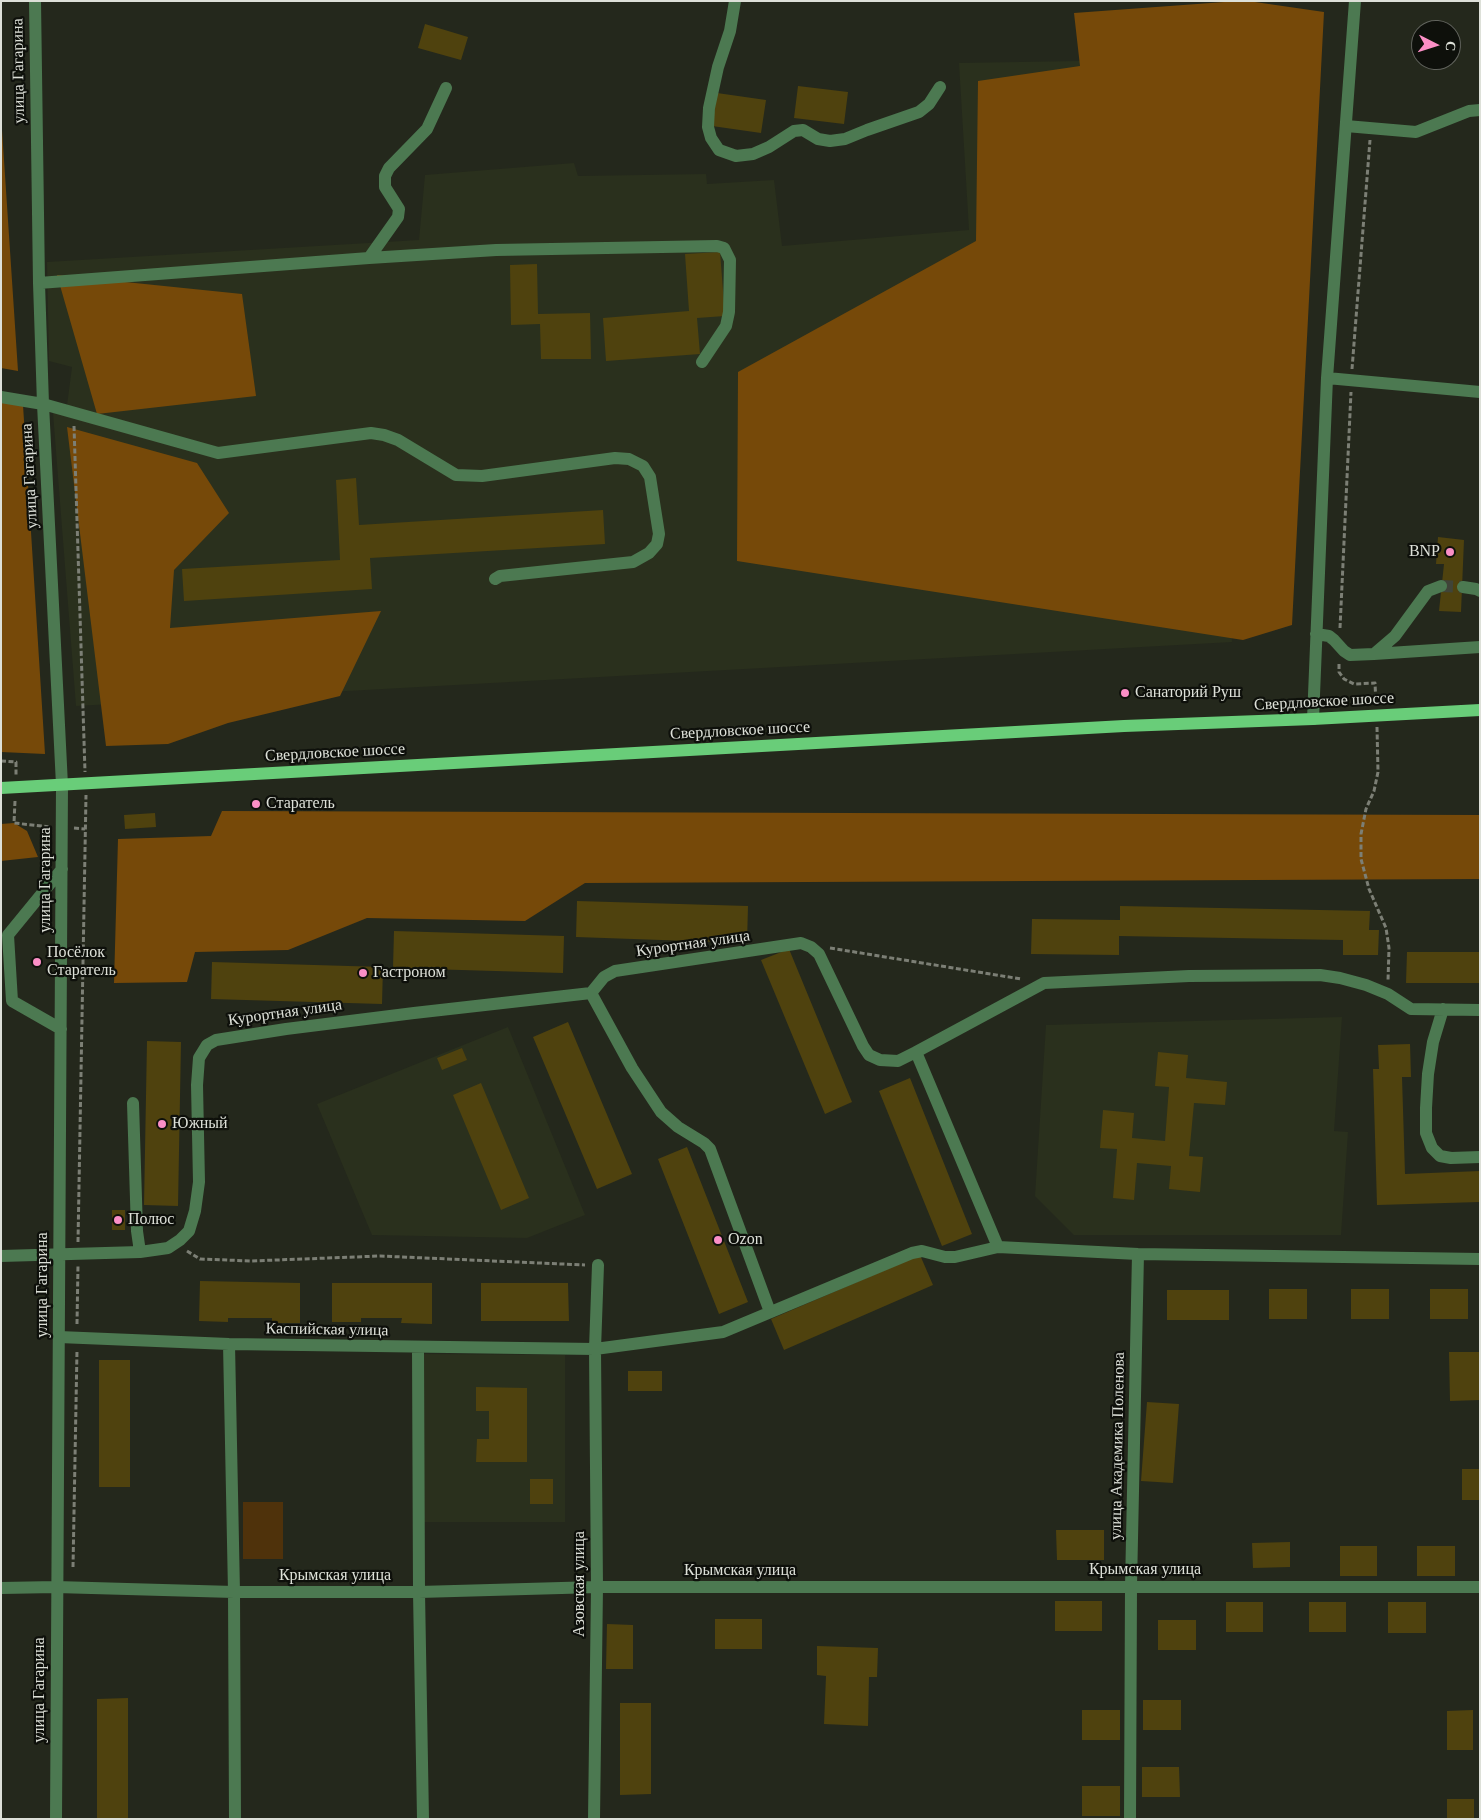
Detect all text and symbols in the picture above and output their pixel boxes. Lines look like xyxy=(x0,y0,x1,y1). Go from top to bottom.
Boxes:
street label: улица Гагарина xyxy=(8,18,30,124)
north arrow xyxy=(1411,20,1461,70)
text: С xyxy=(1443,41,1458,52)
street label: улица Гагарина xyxy=(18,423,42,529)
place label: BNP xyxy=(1409,542,1440,562)
marker: BNP xyxy=(1444,546,1456,558)
place label: Санаторий Руш xyxy=(1135,683,1241,703)
marker: Санаторий Руш xyxy=(1119,687,1131,699)
street label: Свердловское шоссе xyxy=(1253,689,1395,715)
street label: Свердловское шоссе xyxy=(669,718,811,744)
street label: Свердловское шоссе xyxy=(264,740,406,766)
place label: Старатель xyxy=(266,794,335,814)
marker: Старатель xyxy=(250,798,262,810)
street label: улица Гагарина xyxy=(36,827,56,933)
street label: Курортная улица xyxy=(635,927,751,961)
place label: Посёлок Старатель xyxy=(47,943,116,981)
marker: Посёлок Старатель xyxy=(31,956,43,968)
place label: Гастроном xyxy=(373,963,446,983)
marker: Гастроном xyxy=(357,967,369,979)
street label: Курортная улица xyxy=(227,996,343,1030)
place label: Южный xyxy=(172,1114,228,1134)
marker: Южный xyxy=(156,1118,168,1130)
place label: Полюс xyxy=(128,1210,174,1230)
marker: Полюс xyxy=(112,1214,124,1226)
place label: Ozon xyxy=(728,1230,763,1250)
street label: улица Гагарина xyxy=(33,1232,53,1338)
marker: Ozon xyxy=(712,1234,724,1246)
street label: Каспийская улица xyxy=(265,1319,389,1341)
street label: улица Академика Поленова xyxy=(1107,1352,1129,1540)
street label: Азовская улица xyxy=(570,1531,590,1637)
street label: Крымская улица xyxy=(1089,1560,1201,1580)
street label: Крымская улица xyxy=(684,1561,796,1581)
street label: Крымская улица xyxy=(279,1566,391,1586)
street label: улица Гагарина xyxy=(30,1637,50,1743)

